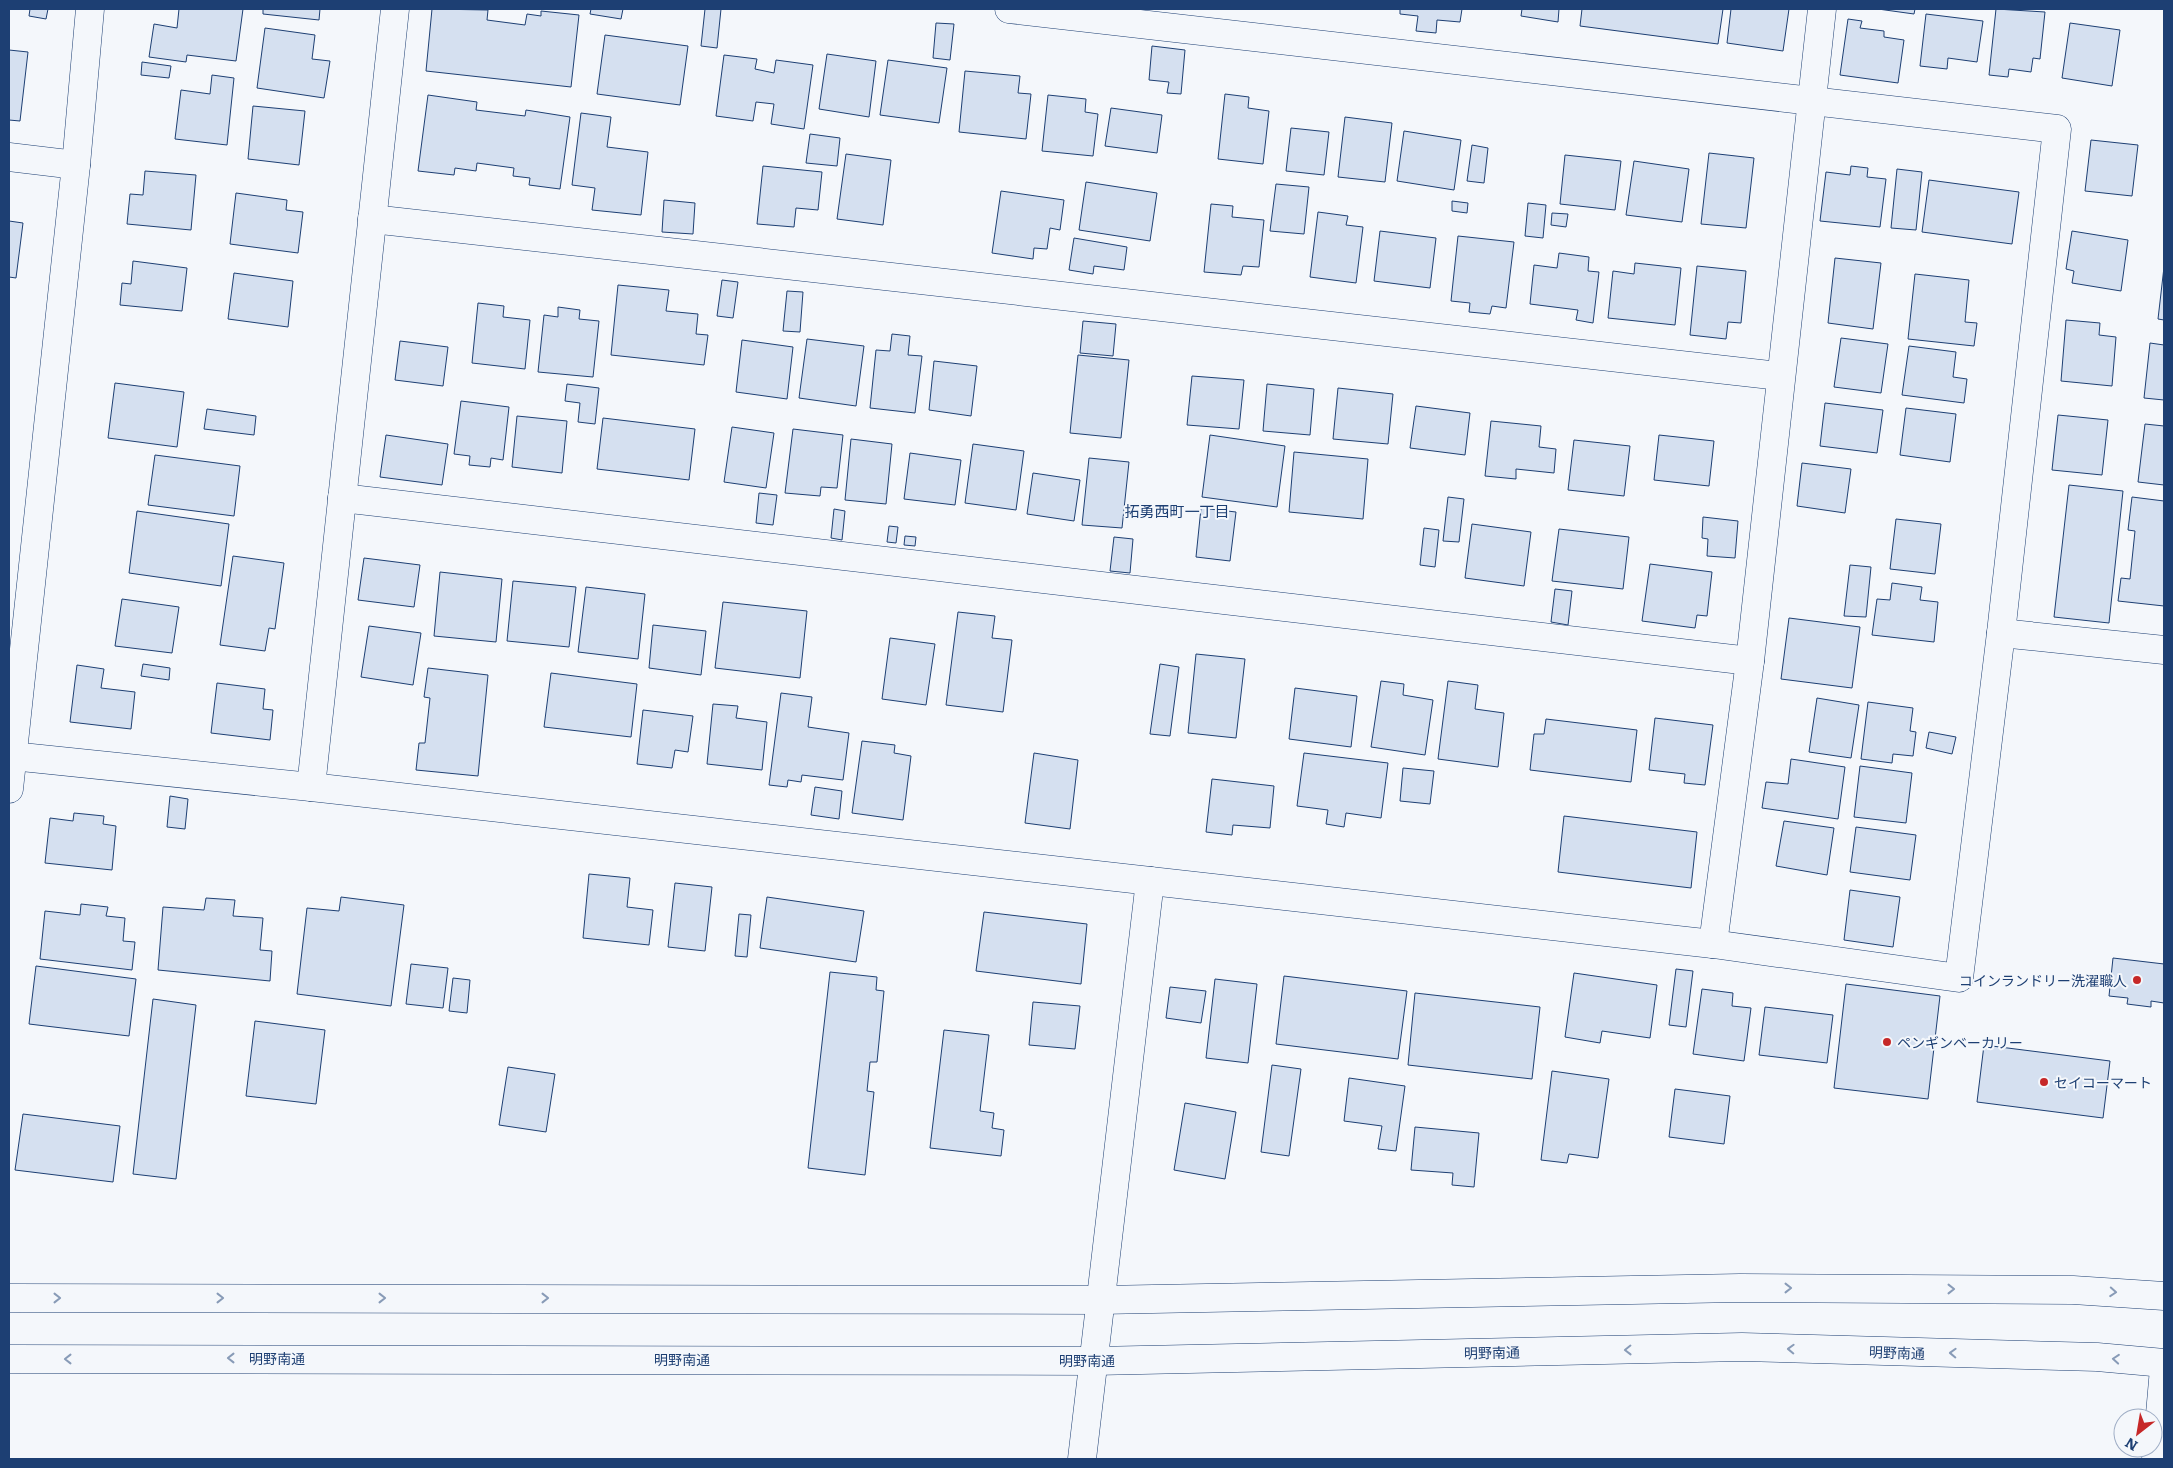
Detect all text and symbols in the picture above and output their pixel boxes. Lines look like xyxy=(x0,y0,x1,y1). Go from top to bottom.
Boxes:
district label: 拓勇西町一丁目 xyxy=(1124,499,1230,522)
place label: コインランドリー洗濯職人 xyxy=(1959,970,2127,990)
marker: コインランドリー洗濯職人 xyxy=(2131,974,2143,986)
place label: ペンギンベーカリー xyxy=(1897,1032,2023,1052)
marker: ペンギンベーカリー xyxy=(1881,1036,1893,1048)
place label: セイコーマート xyxy=(2054,1072,2152,1092)
marker: セイコーマート xyxy=(2038,1076,2050,1088)
one-way arrow xyxy=(1785,1283,1793,1293)
one-way arrow xyxy=(1948,1284,1955,1294)
one-way arrow xyxy=(2110,1287,2118,1298)
one-way arrow xyxy=(54,1293,62,1303)
one-way arrow xyxy=(216,1293,224,1303)
one-way arrow xyxy=(379,1293,387,1303)
one-way arrow xyxy=(542,1293,549,1303)
street label: 明野南通 xyxy=(1869,1341,1925,1363)
street label: 明野南通 xyxy=(1464,1342,1520,1362)
one-way arrow xyxy=(1787,1343,1795,1354)
one-way arrow xyxy=(1624,1344,1632,1355)
street label: 明野南通 xyxy=(249,1348,305,1368)
one-way arrow xyxy=(1949,1348,1957,1358)
street label: 明野南通 xyxy=(654,1349,710,1369)
street label: 明野南通 xyxy=(1059,1350,1115,1370)
one-way arrow xyxy=(226,1353,234,1363)
one-way arrow xyxy=(2111,1353,2119,1364)
one-way arrow xyxy=(64,1354,72,1364)
north arrow xyxy=(2113,1408,2163,1458)
text: N xyxy=(2120,1433,2141,1457)

